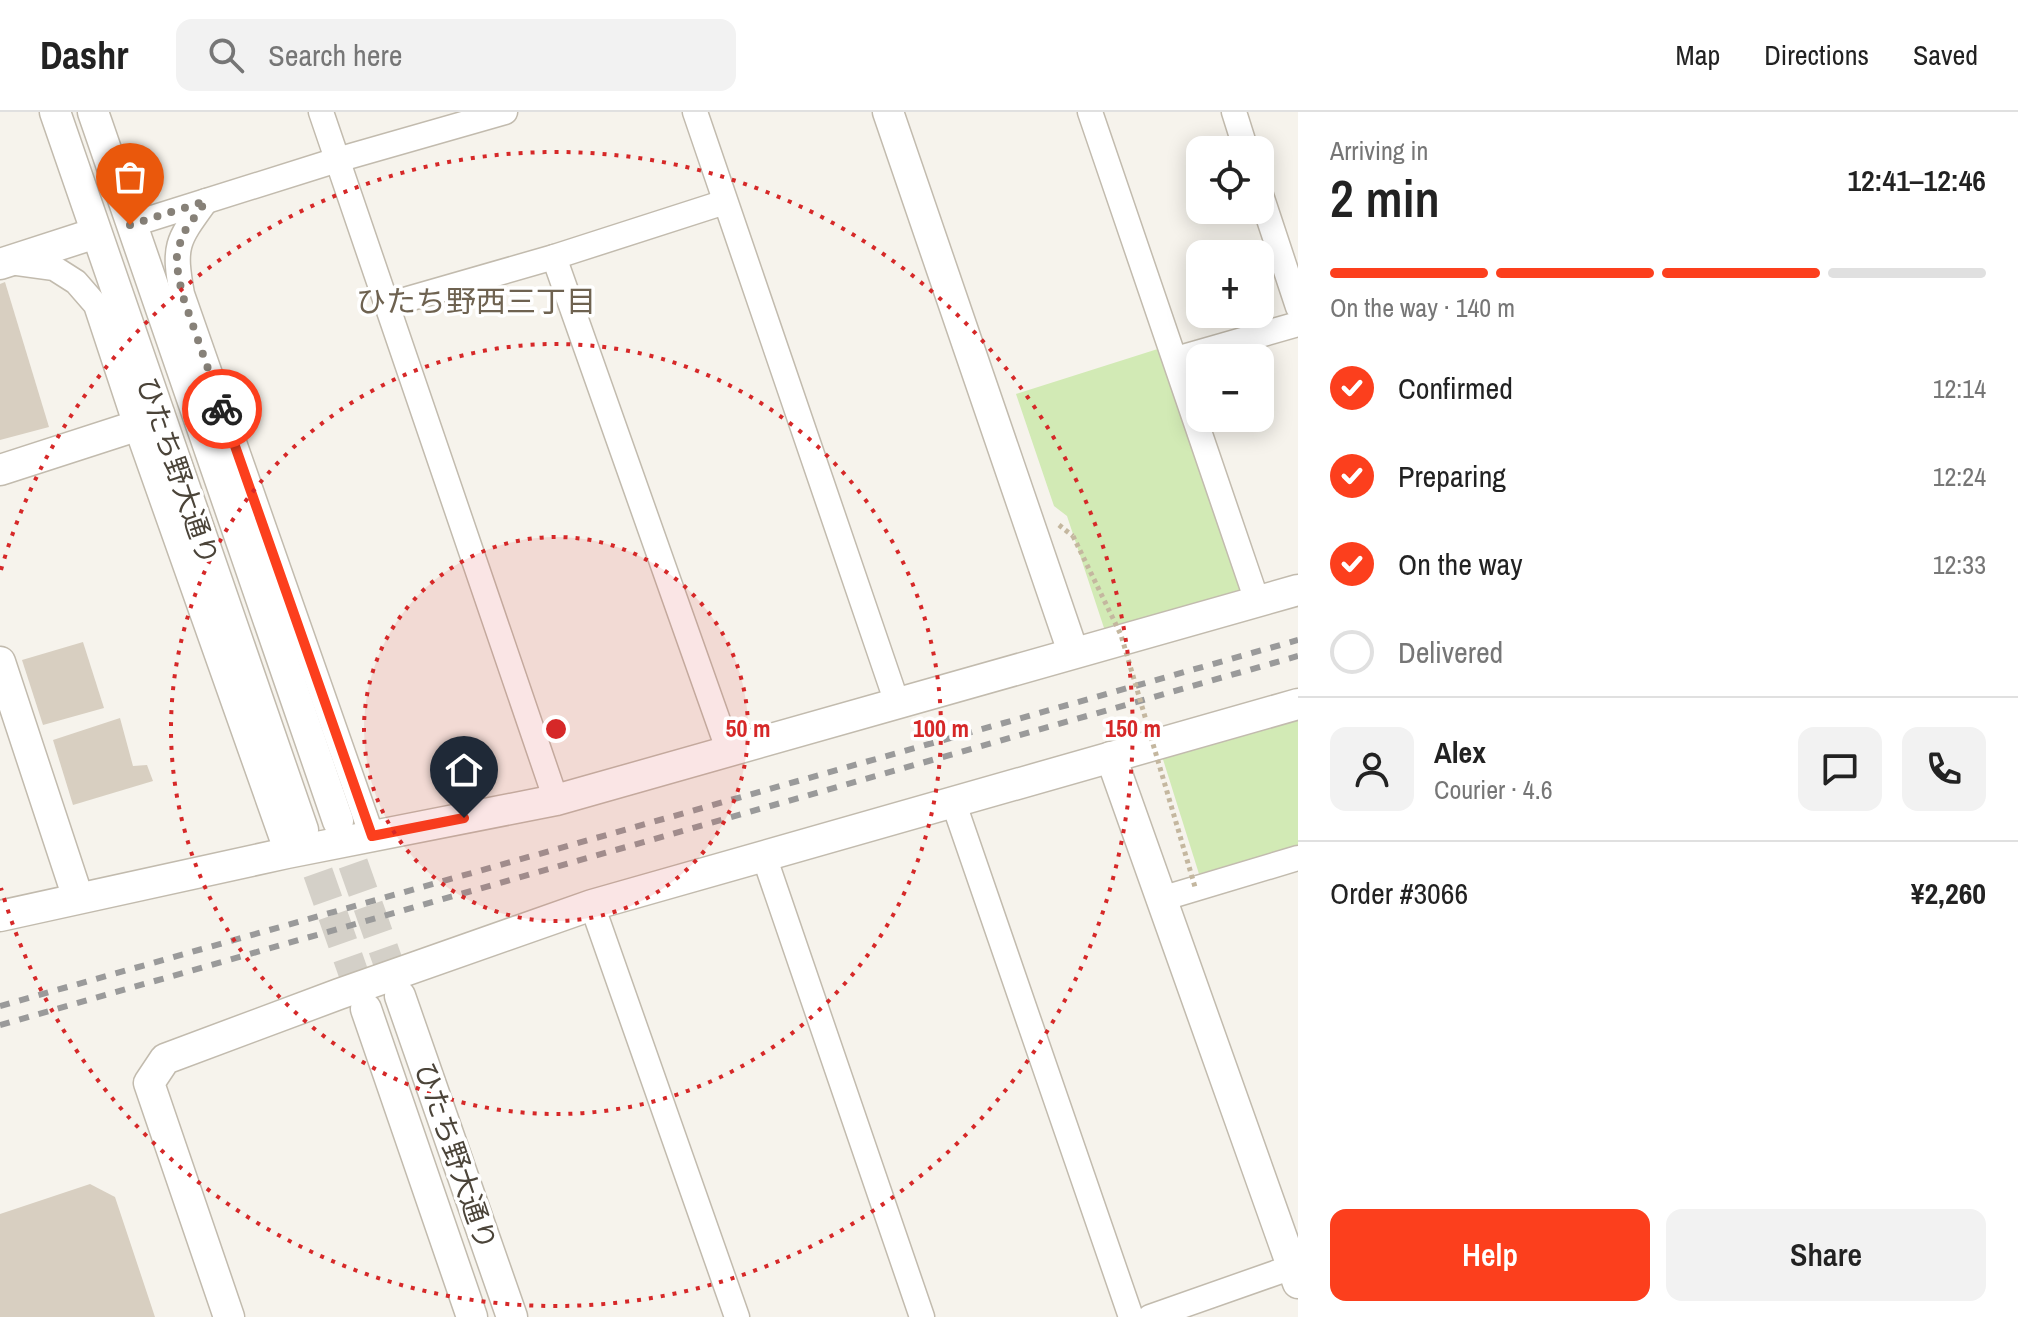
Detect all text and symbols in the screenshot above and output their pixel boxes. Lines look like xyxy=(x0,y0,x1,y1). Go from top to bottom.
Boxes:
search box xyxy=(176,19,736,91)
text: Dashr xyxy=(40,30,128,81)
icon: search xyxy=(204,33,248,77)
text: Search here xyxy=(268,35,402,75)
text: Map xyxy=(1676,36,1720,74)
text: Directions xyxy=(1764,36,1869,74)
text: Saved xyxy=(1913,36,1978,74)
text: Arriving in xyxy=(1330,133,1428,168)
map controls xyxy=(1186,136,1274,432)
button: locate xyxy=(1186,136,1274,224)
pin xyxy=(96,143,164,225)
icon: bag xyxy=(108,155,152,199)
text: 12:41–12:46 xyxy=(1847,160,1986,200)
text: 2 min xyxy=(1330,163,1440,233)
button: + xyxy=(1186,240,1274,328)
district label: ひたち野西三丁目 xyxy=(356,281,596,321)
text: On the way · 140 m xyxy=(1330,290,1515,325)
button: − xyxy=(1186,344,1274,432)
icon: check xyxy=(1330,366,1374,410)
text: Confirmed xyxy=(1398,368,1513,408)
courier xyxy=(182,369,262,449)
text: 12:14 xyxy=(1933,371,1986,406)
street label: ひたち野大通り xyxy=(128,372,228,570)
icon: bike xyxy=(200,387,244,431)
icon: check xyxy=(1330,454,1374,498)
text: Preparing xyxy=(1398,456,1506,496)
text: 12:24 xyxy=(1933,459,1986,494)
icon: check xyxy=(1330,542,1374,586)
text: On the way xyxy=(1398,544,1522,584)
text: 12:33 xyxy=(1933,547,1986,582)
text: Delivered xyxy=(1398,632,1503,672)
text: 50 m xyxy=(726,712,770,744)
text: 100 m xyxy=(913,712,969,744)
text: 150 m xyxy=(1105,712,1161,744)
centre of rings xyxy=(542,715,570,743)
button: person xyxy=(1330,727,1414,811)
button: chat xyxy=(1798,727,1882,811)
button: phone xyxy=(1902,727,1986,811)
text: Alex xyxy=(1434,732,1486,772)
pin xyxy=(430,736,498,818)
icon: home xyxy=(442,748,486,792)
text: Courier · 4.6 xyxy=(1434,772,1553,807)
text: Order #3066 xyxy=(1330,873,1468,913)
text: ¥2,260 xyxy=(1911,873,1986,913)
street label: ひたち野大通り xyxy=(406,1057,506,1255)
button: Help xyxy=(1330,1209,1650,1301)
button: Share xyxy=(1666,1209,1986,1301)

